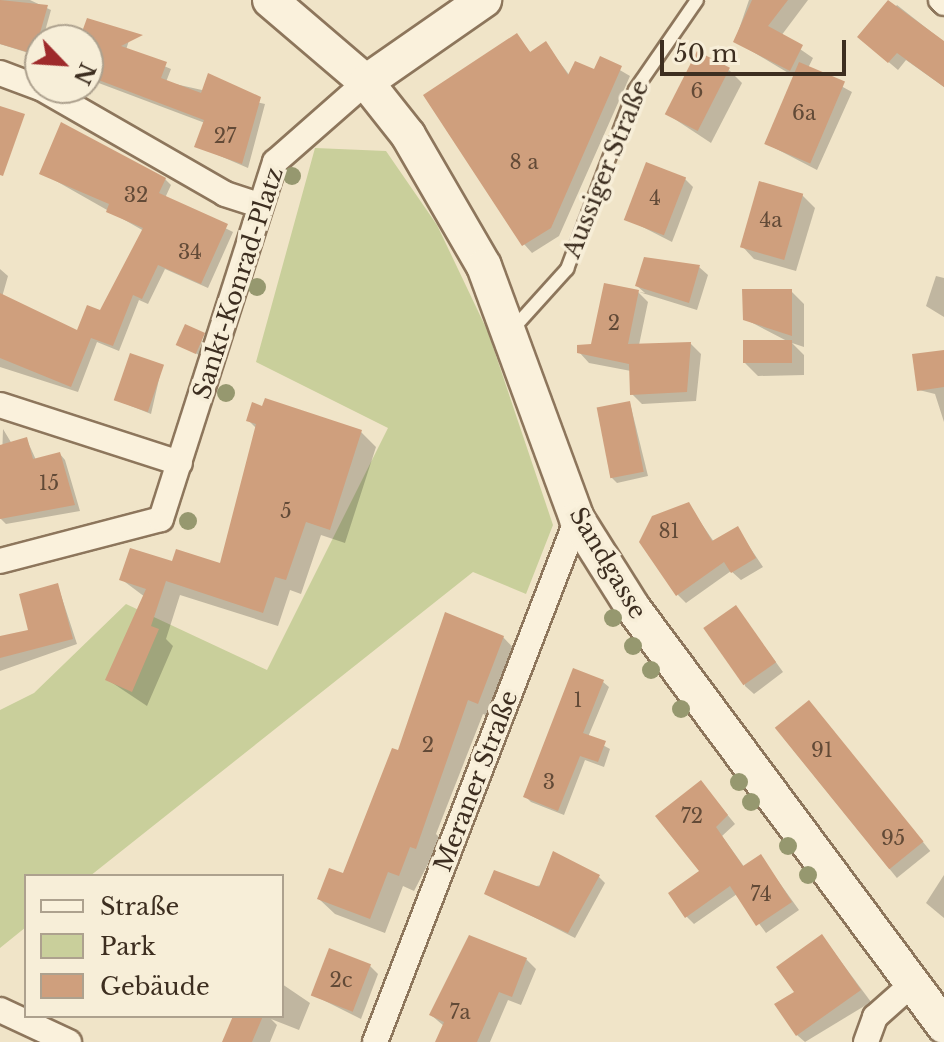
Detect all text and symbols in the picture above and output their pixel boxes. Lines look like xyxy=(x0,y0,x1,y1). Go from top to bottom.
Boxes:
north arrow xyxy=(24,24,104,104)
scale bar xyxy=(664,24,850,74)
text: 50 m xyxy=(674,39,737,68)
text: N xyxy=(68,58,101,89)
street label: Aussiger Straße xyxy=(557,76,655,262)
house number: 6 xyxy=(691,79,703,103)
house number: 6a xyxy=(792,101,816,125)
house number: 27 xyxy=(214,124,236,148)
house number: 8 a xyxy=(510,150,538,174)
street label: Sankt-Konrad-Platz xyxy=(187,163,289,403)
house number: 32 xyxy=(124,183,148,207)
house number: 4 xyxy=(649,186,661,210)
house number: 4a xyxy=(760,208,782,232)
house number: 34 xyxy=(178,240,202,264)
house number: 2 xyxy=(608,311,620,335)
house number: 15 xyxy=(39,471,59,495)
house number: 5 xyxy=(280,499,292,523)
street label: Sandgasse xyxy=(564,502,652,624)
house number: 81 xyxy=(658,519,680,543)
street label: Meraner Straße xyxy=(428,686,524,876)
house number: 1 xyxy=(574,688,582,712)
house number: 2 xyxy=(422,733,434,757)
house number: 91 xyxy=(811,738,833,762)
house number: 3 xyxy=(543,770,555,794)
house number: 72 xyxy=(681,804,703,828)
house number: 95 xyxy=(881,826,905,850)
legend xyxy=(24,874,284,1018)
house number: 74 xyxy=(750,882,772,906)
text: Straße xyxy=(100,892,179,921)
text: Park xyxy=(100,932,156,961)
house number: 2c xyxy=(329,968,353,992)
text: Gebäude xyxy=(100,972,210,1001)
house number: 7a xyxy=(449,1000,471,1024)

